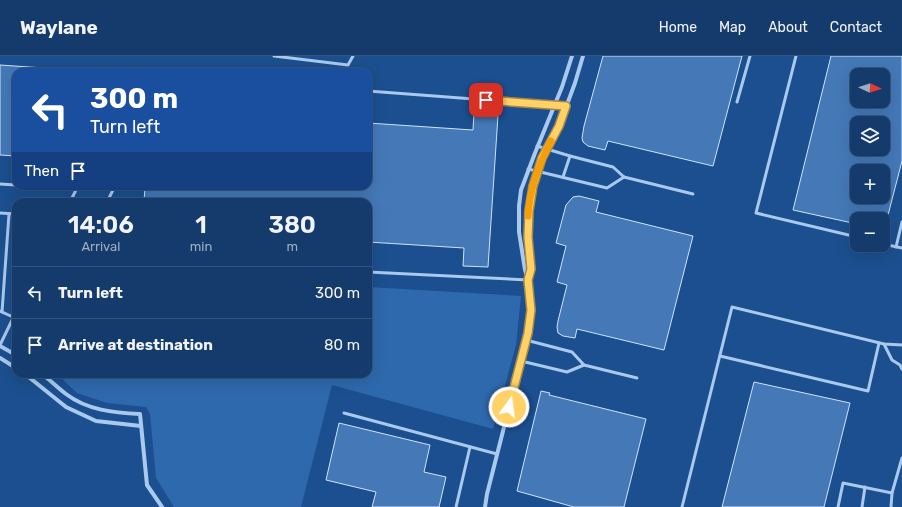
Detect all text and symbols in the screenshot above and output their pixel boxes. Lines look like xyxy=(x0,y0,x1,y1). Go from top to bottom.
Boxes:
text: Waylane xyxy=(20,16,98,39)
text: Home xyxy=(659,19,697,36)
text: Map xyxy=(719,19,746,36)
text: About xyxy=(768,19,808,36)
text: Contact xyxy=(830,19,882,36)
north arrow xyxy=(850,68,890,108)
map controls xyxy=(850,68,890,252)
text: 300 m xyxy=(90,82,178,115)
pin xyxy=(469,83,503,117)
icon: left xyxy=(24,84,76,136)
icon: arrive xyxy=(475,89,497,111)
text: Turn left xyxy=(90,116,160,138)
button: layers xyxy=(850,116,890,156)
icon: arrive xyxy=(67,160,89,182)
text: Then xyxy=(24,162,59,180)
button: + xyxy=(850,164,890,204)
text: 14:06 xyxy=(68,211,134,239)
text: 1 xyxy=(195,211,207,239)
text: 380 xyxy=(268,211,316,239)
button: − xyxy=(850,212,890,252)
text: Arrival xyxy=(81,239,120,254)
text: min xyxy=(190,239,212,254)
text: m xyxy=(286,239,298,254)
icon: left xyxy=(24,282,46,304)
text: Turn left xyxy=(58,284,123,302)
text: 300 m xyxy=(315,284,360,302)
icon: arrive xyxy=(24,334,46,356)
text: Arrive at destination xyxy=(58,336,213,354)
text: 80 m xyxy=(324,336,360,354)
position arrow xyxy=(488,386,530,428)

